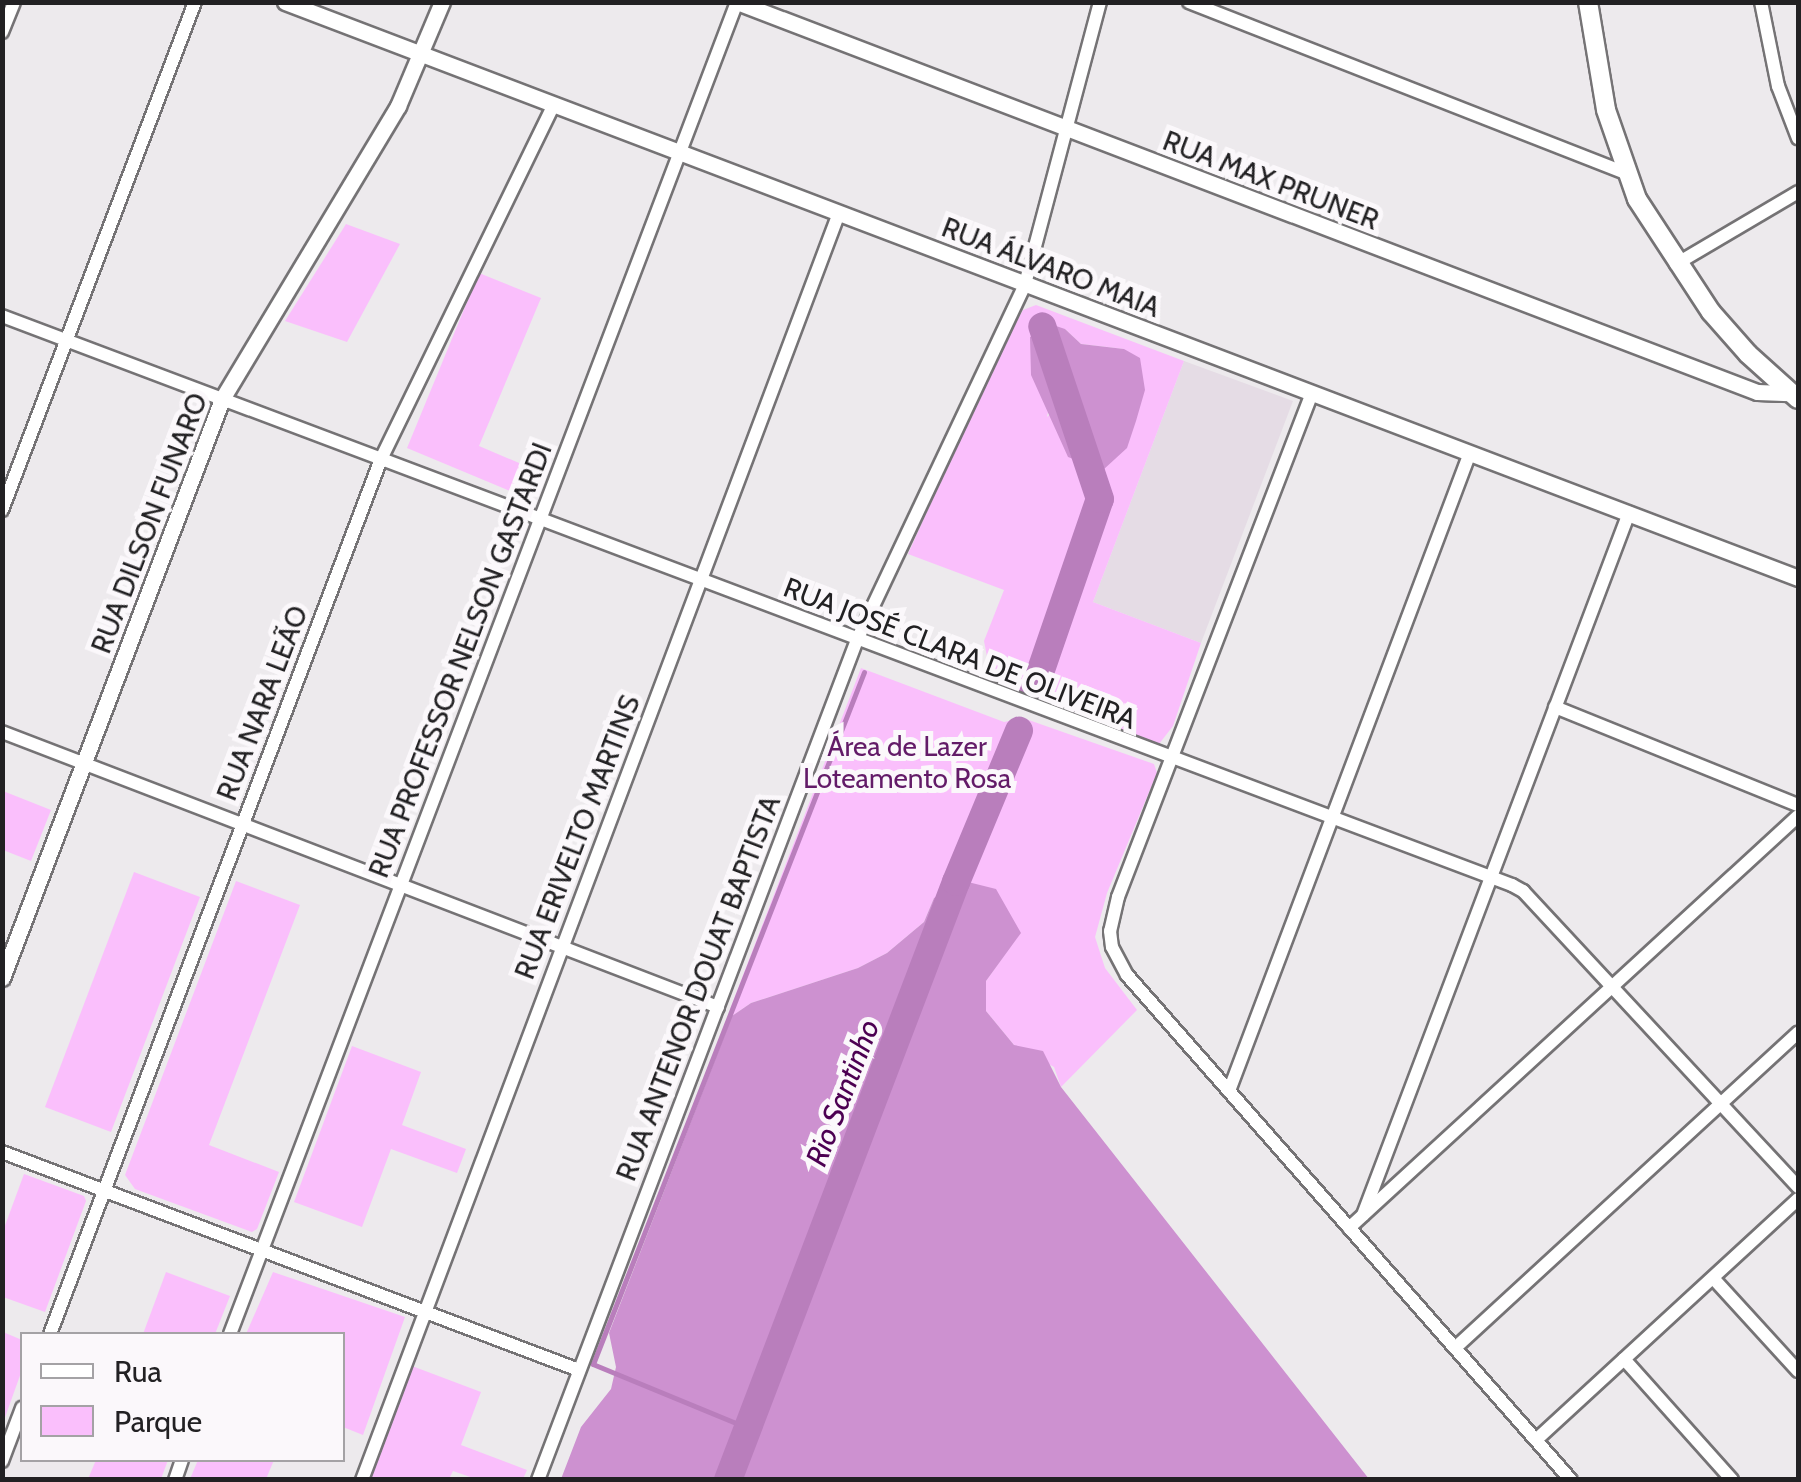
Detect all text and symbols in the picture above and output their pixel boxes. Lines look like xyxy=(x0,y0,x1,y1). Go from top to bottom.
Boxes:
street label: RUA MAX PRUNER xyxy=(1158,123,1384,237)
street label: RUA ÁLVARO MAIA xyxy=(937,210,1165,324)
street label: RUA DILSON FUNARO xyxy=(84,388,214,658)
street label: RUA PROFESSOR NELSON GASTARDI xyxy=(361,438,559,882)
street label: RUA JOSÉ CLARA DE OLIVEIRA xyxy=(779,570,1141,736)
street label: RUA NARA LEÃO xyxy=(209,601,315,805)
street label: RUA ERIVELTO MARTINS xyxy=(507,690,647,984)
park label: Área de Lazer Loteamento Rosa xyxy=(803,729,1011,795)
street label: RUA ANTENOR DOUAT BAPTISTA xyxy=(609,791,787,1185)
water label: Rio Santinho xyxy=(799,1015,887,1171)
legend xyxy=(20,1332,345,1462)
text: Rua xyxy=(114,1353,162,1390)
text: Parque xyxy=(114,1403,202,1440)

